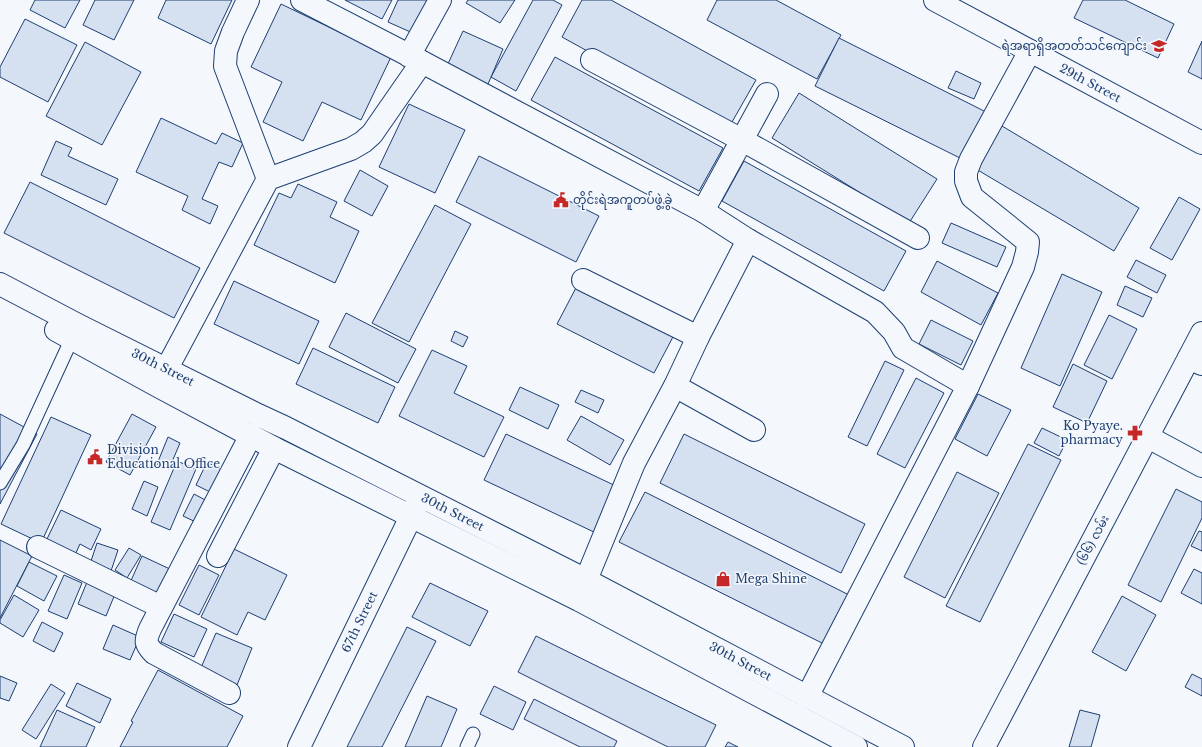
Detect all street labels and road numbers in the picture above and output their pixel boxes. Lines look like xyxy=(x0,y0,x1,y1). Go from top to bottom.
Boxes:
street label: 29th Street xyxy=(1057,60,1124,105)
street label: 30th Street xyxy=(129,345,197,389)
street label: 30th Street xyxy=(419,490,487,534)
street label: (၆၆) လမ်း xyxy=(1072,512,1112,567)
street label: 67th Street xyxy=(338,588,381,655)
street label: 30th Street xyxy=(707,638,775,684)

